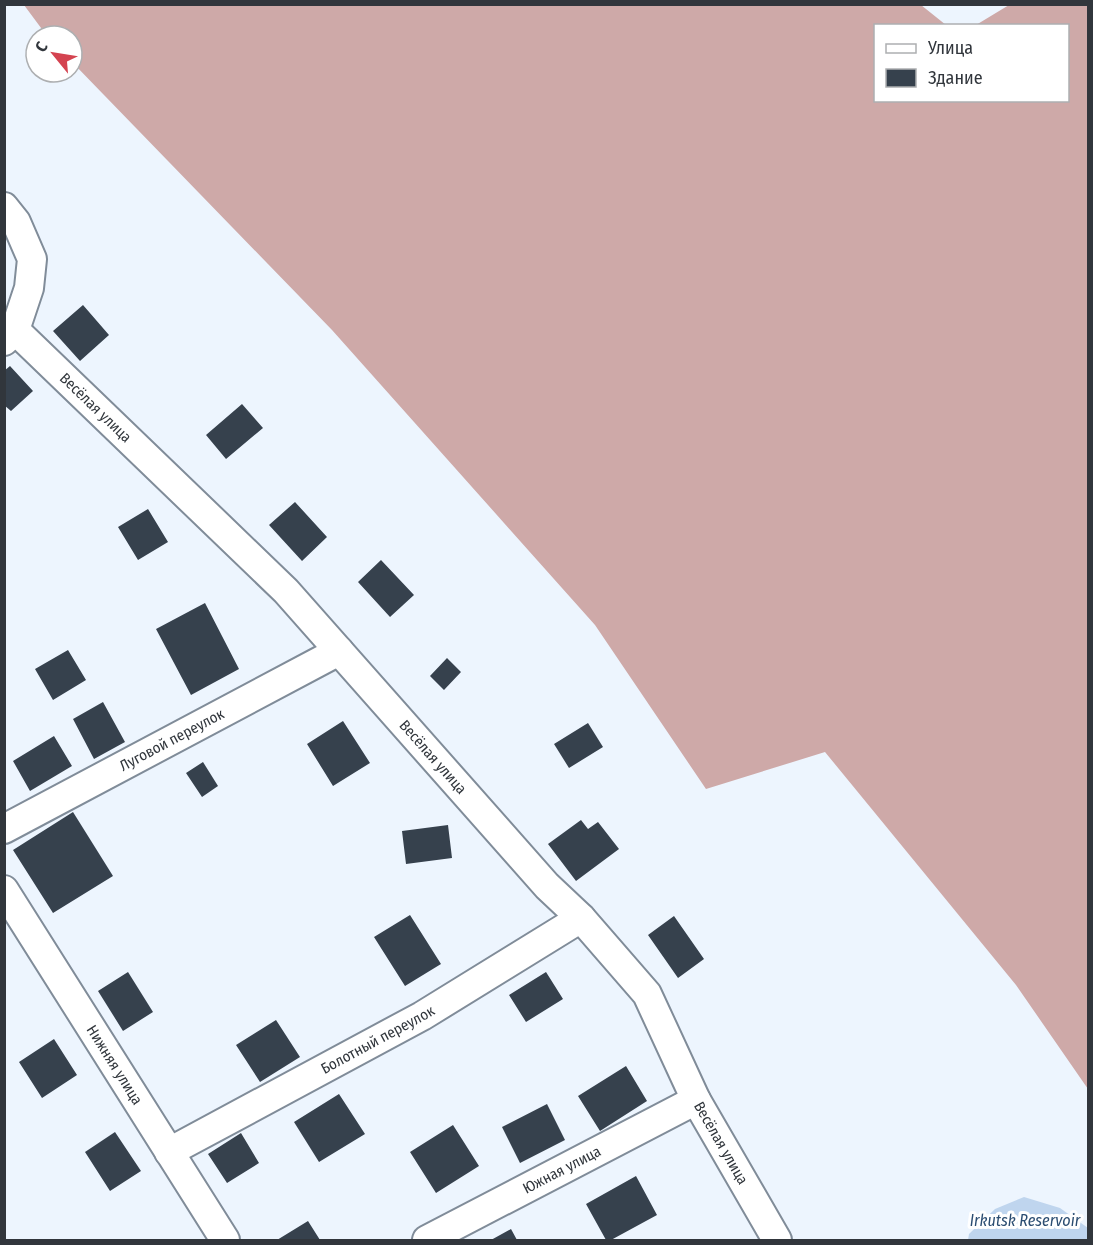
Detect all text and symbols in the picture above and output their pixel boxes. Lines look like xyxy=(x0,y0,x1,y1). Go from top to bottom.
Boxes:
north arrow xyxy=(24,24,84,84)
legend xyxy=(874,24,1069,102)
text: Улица xyxy=(927,37,973,59)
text: С xyxy=(31,38,52,55)
text: Здание xyxy=(928,67,983,89)
street label: Весёлая улица xyxy=(56,369,135,446)
street label: Луговой переулок xyxy=(116,705,227,775)
street label: Весёлая улица xyxy=(395,716,470,798)
street label: Болотный переулок xyxy=(318,1002,438,1078)
street label: Нижняя улица xyxy=(83,1022,146,1108)
street label: Весёлая улица xyxy=(690,1098,752,1188)
street label: Южная улица xyxy=(520,1142,604,1198)
water label: Irkutsk Reservoir xyxy=(970,1211,1081,1230)

